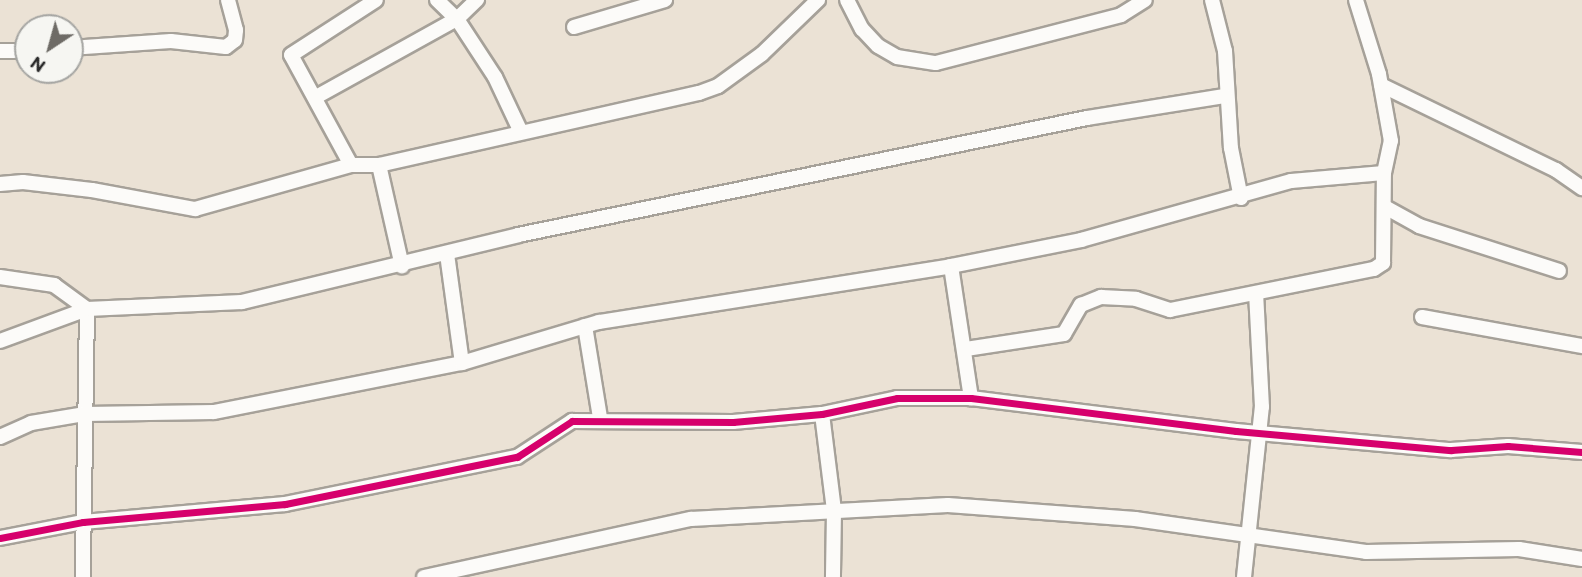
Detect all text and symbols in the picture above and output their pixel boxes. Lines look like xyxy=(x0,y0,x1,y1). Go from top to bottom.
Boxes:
north arrow xyxy=(14,14,84,84)
text: N xyxy=(26,52,49,78)

